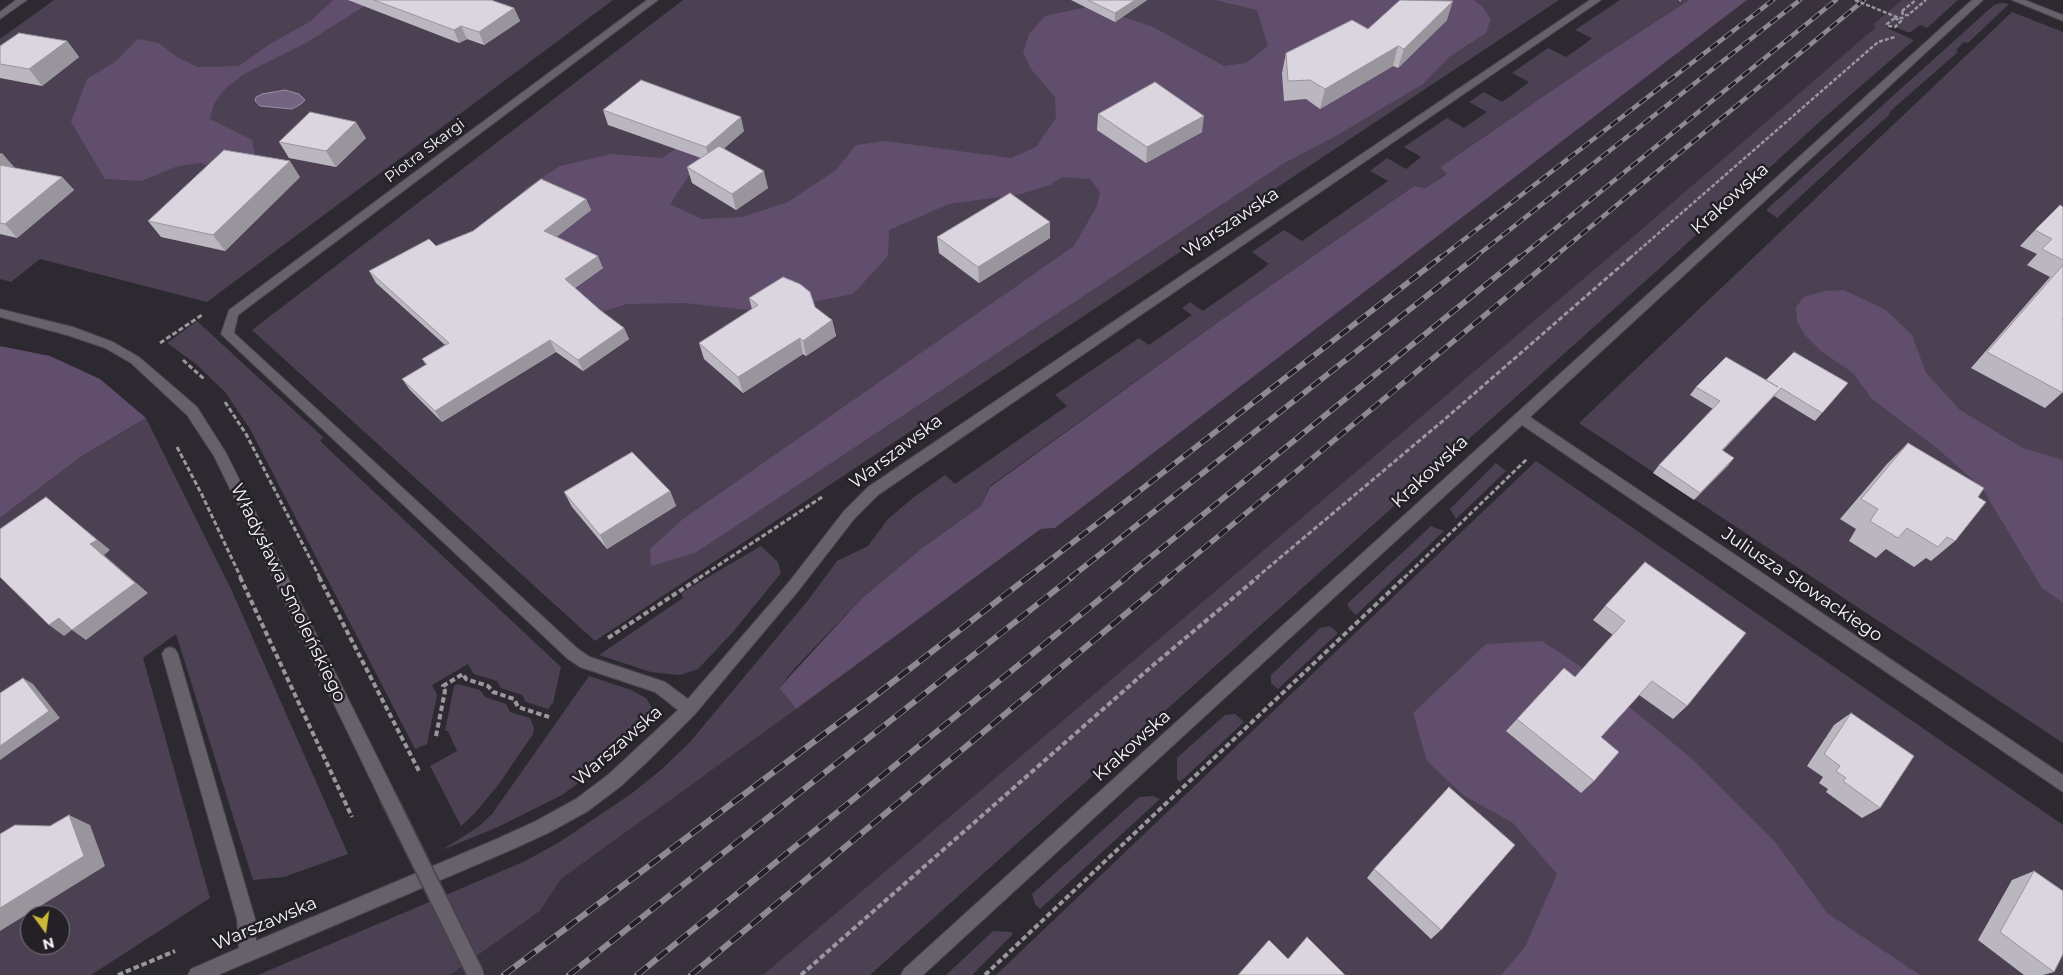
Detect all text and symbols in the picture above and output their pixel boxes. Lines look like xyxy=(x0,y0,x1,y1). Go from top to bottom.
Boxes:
street label: Piotra Skargi xyxy=(381,115,469,187)
street label: Krakowska xyxy=(1687,159,1773,239)
street label: Warszawska xyxy=(1179,183,1283,263)
street label: Warszawska xyxy=(845,410,947,494)
street label: Krakowska xyxy=(1387,431,1473,513)
street label: Władysława Smoleńskiego xyxy=(226,480,350,706)
street label: Juliusza Słowackiego xyxy=(1717,523,1887,647)
street label: Warszawska xyxy=(569,701,667,791)
street label: Krakowska xyxy=(1089,706,1175,786)
street label: Warszawska xyxy=(210,892,320,956)
north arrow xyxy=(20,905,70,955)
text: N xyxy=(41,933,56,954)

